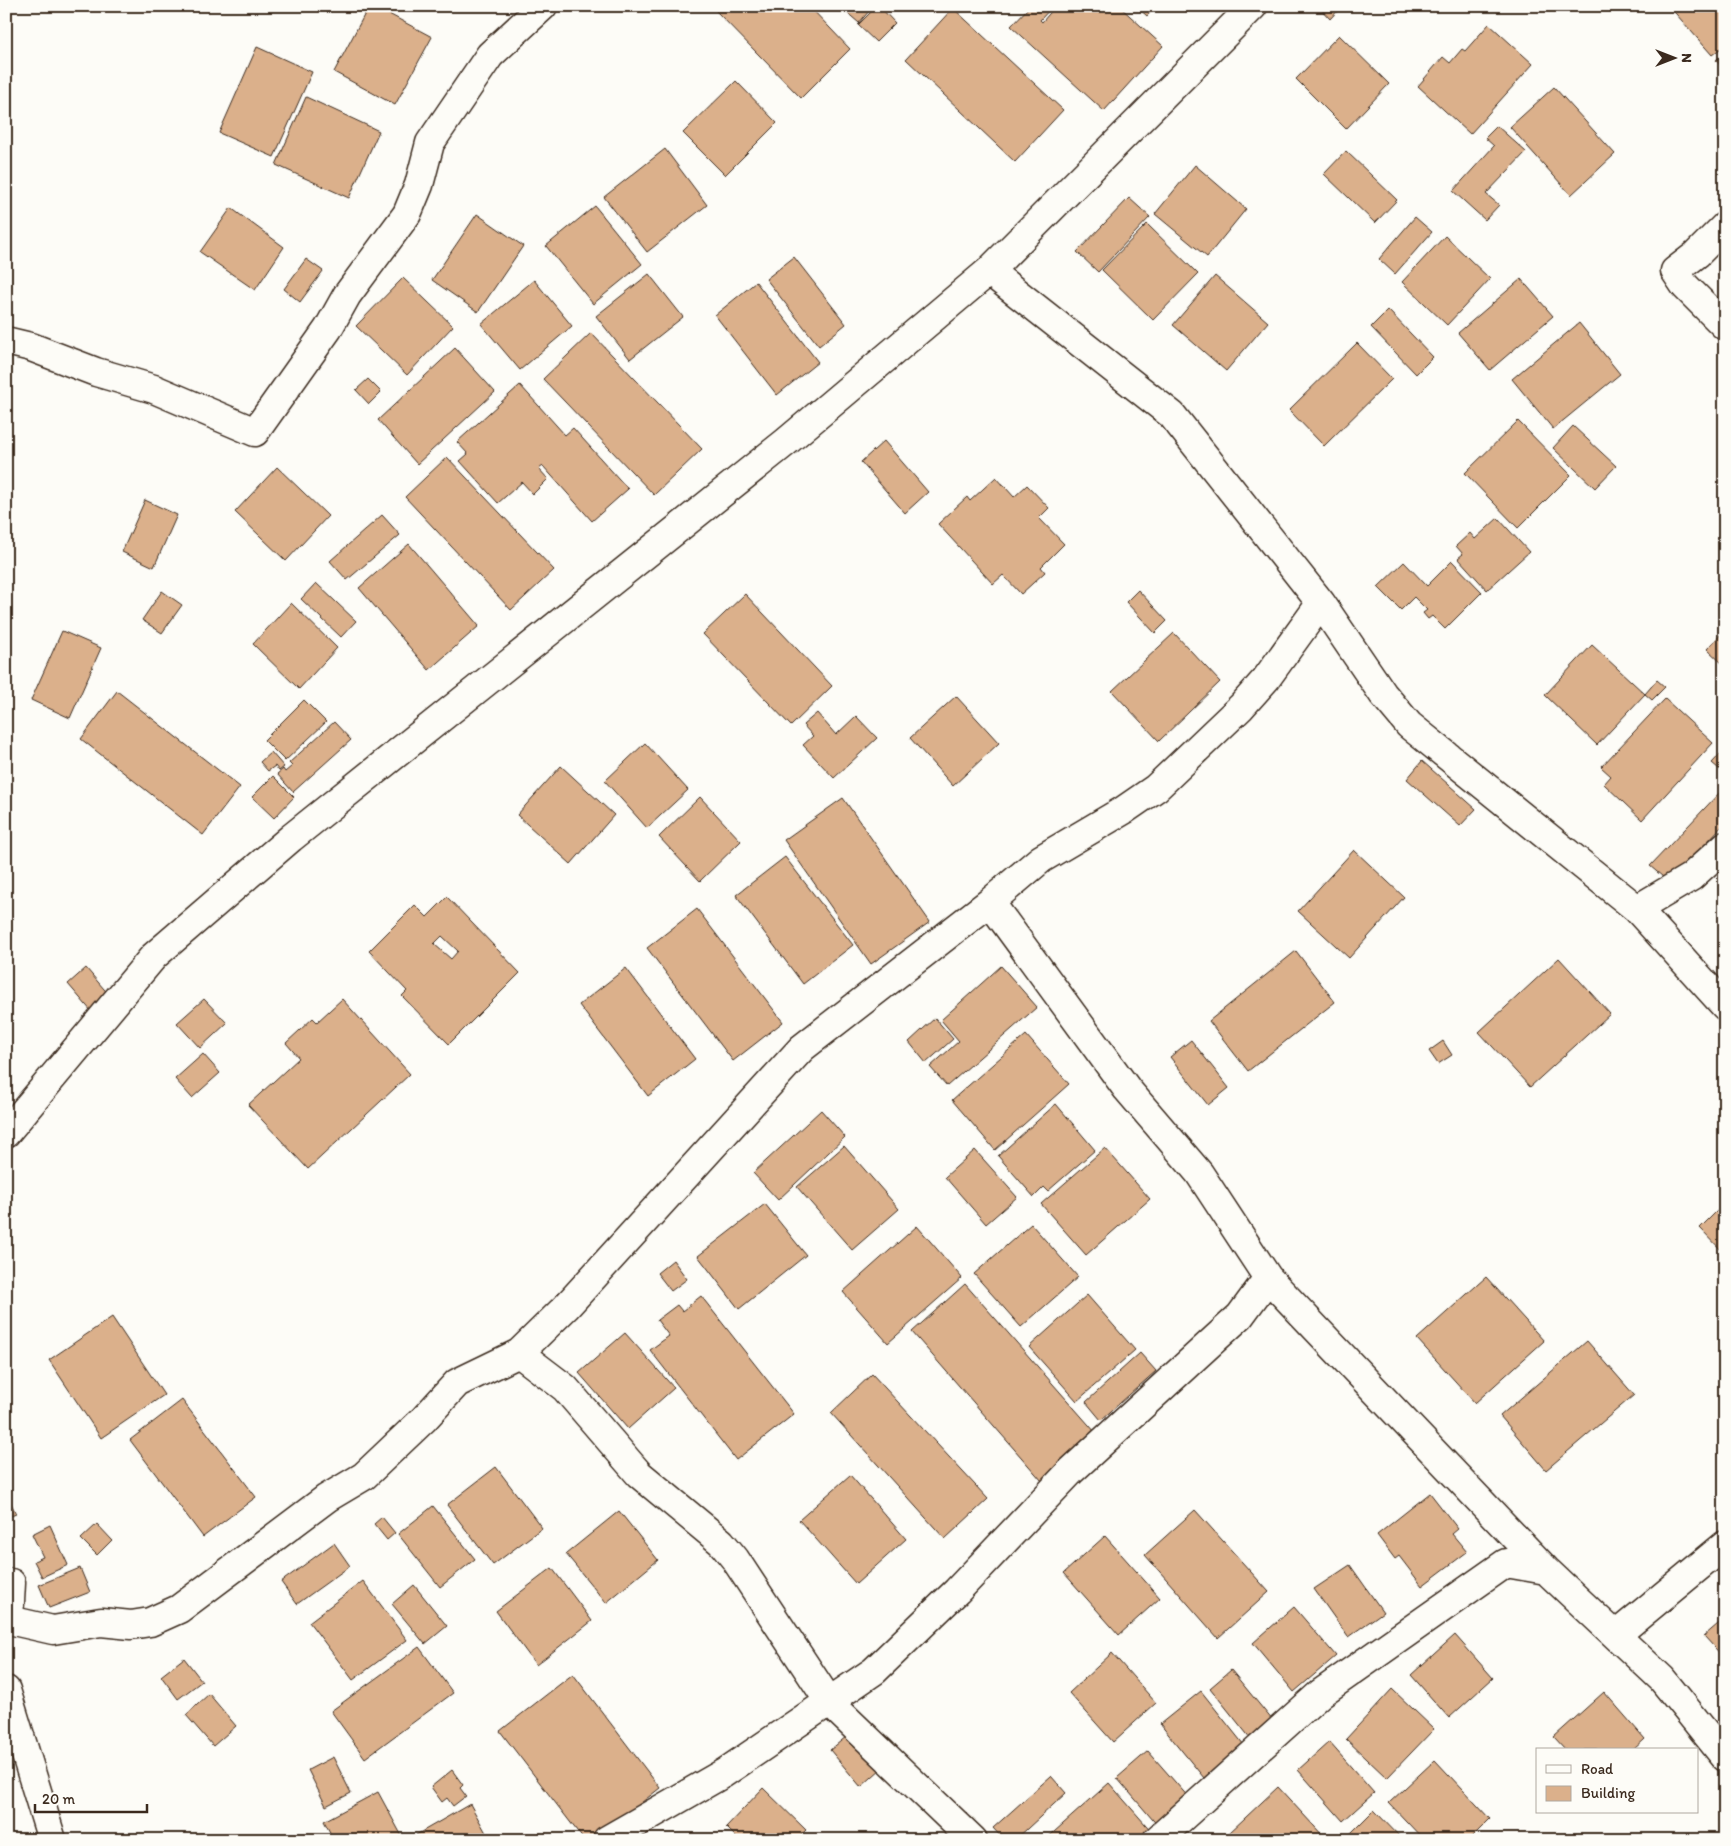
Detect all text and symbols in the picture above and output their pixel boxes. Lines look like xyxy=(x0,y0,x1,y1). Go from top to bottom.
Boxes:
north arrow xyxy=(1648,32,1698,82)
text: N xyxy=(1678,53,1695,63)
legend xyxy=(1536,1748,1698,1814)
text: Road xyxy=(1581,1760,1614,1778)
scale bar xyxy=(35,1781,148,1813)
text: Building xyxy=(1581,1784,1635,1802)
text: 20 m xyxy=(42,1790,76,1808)

